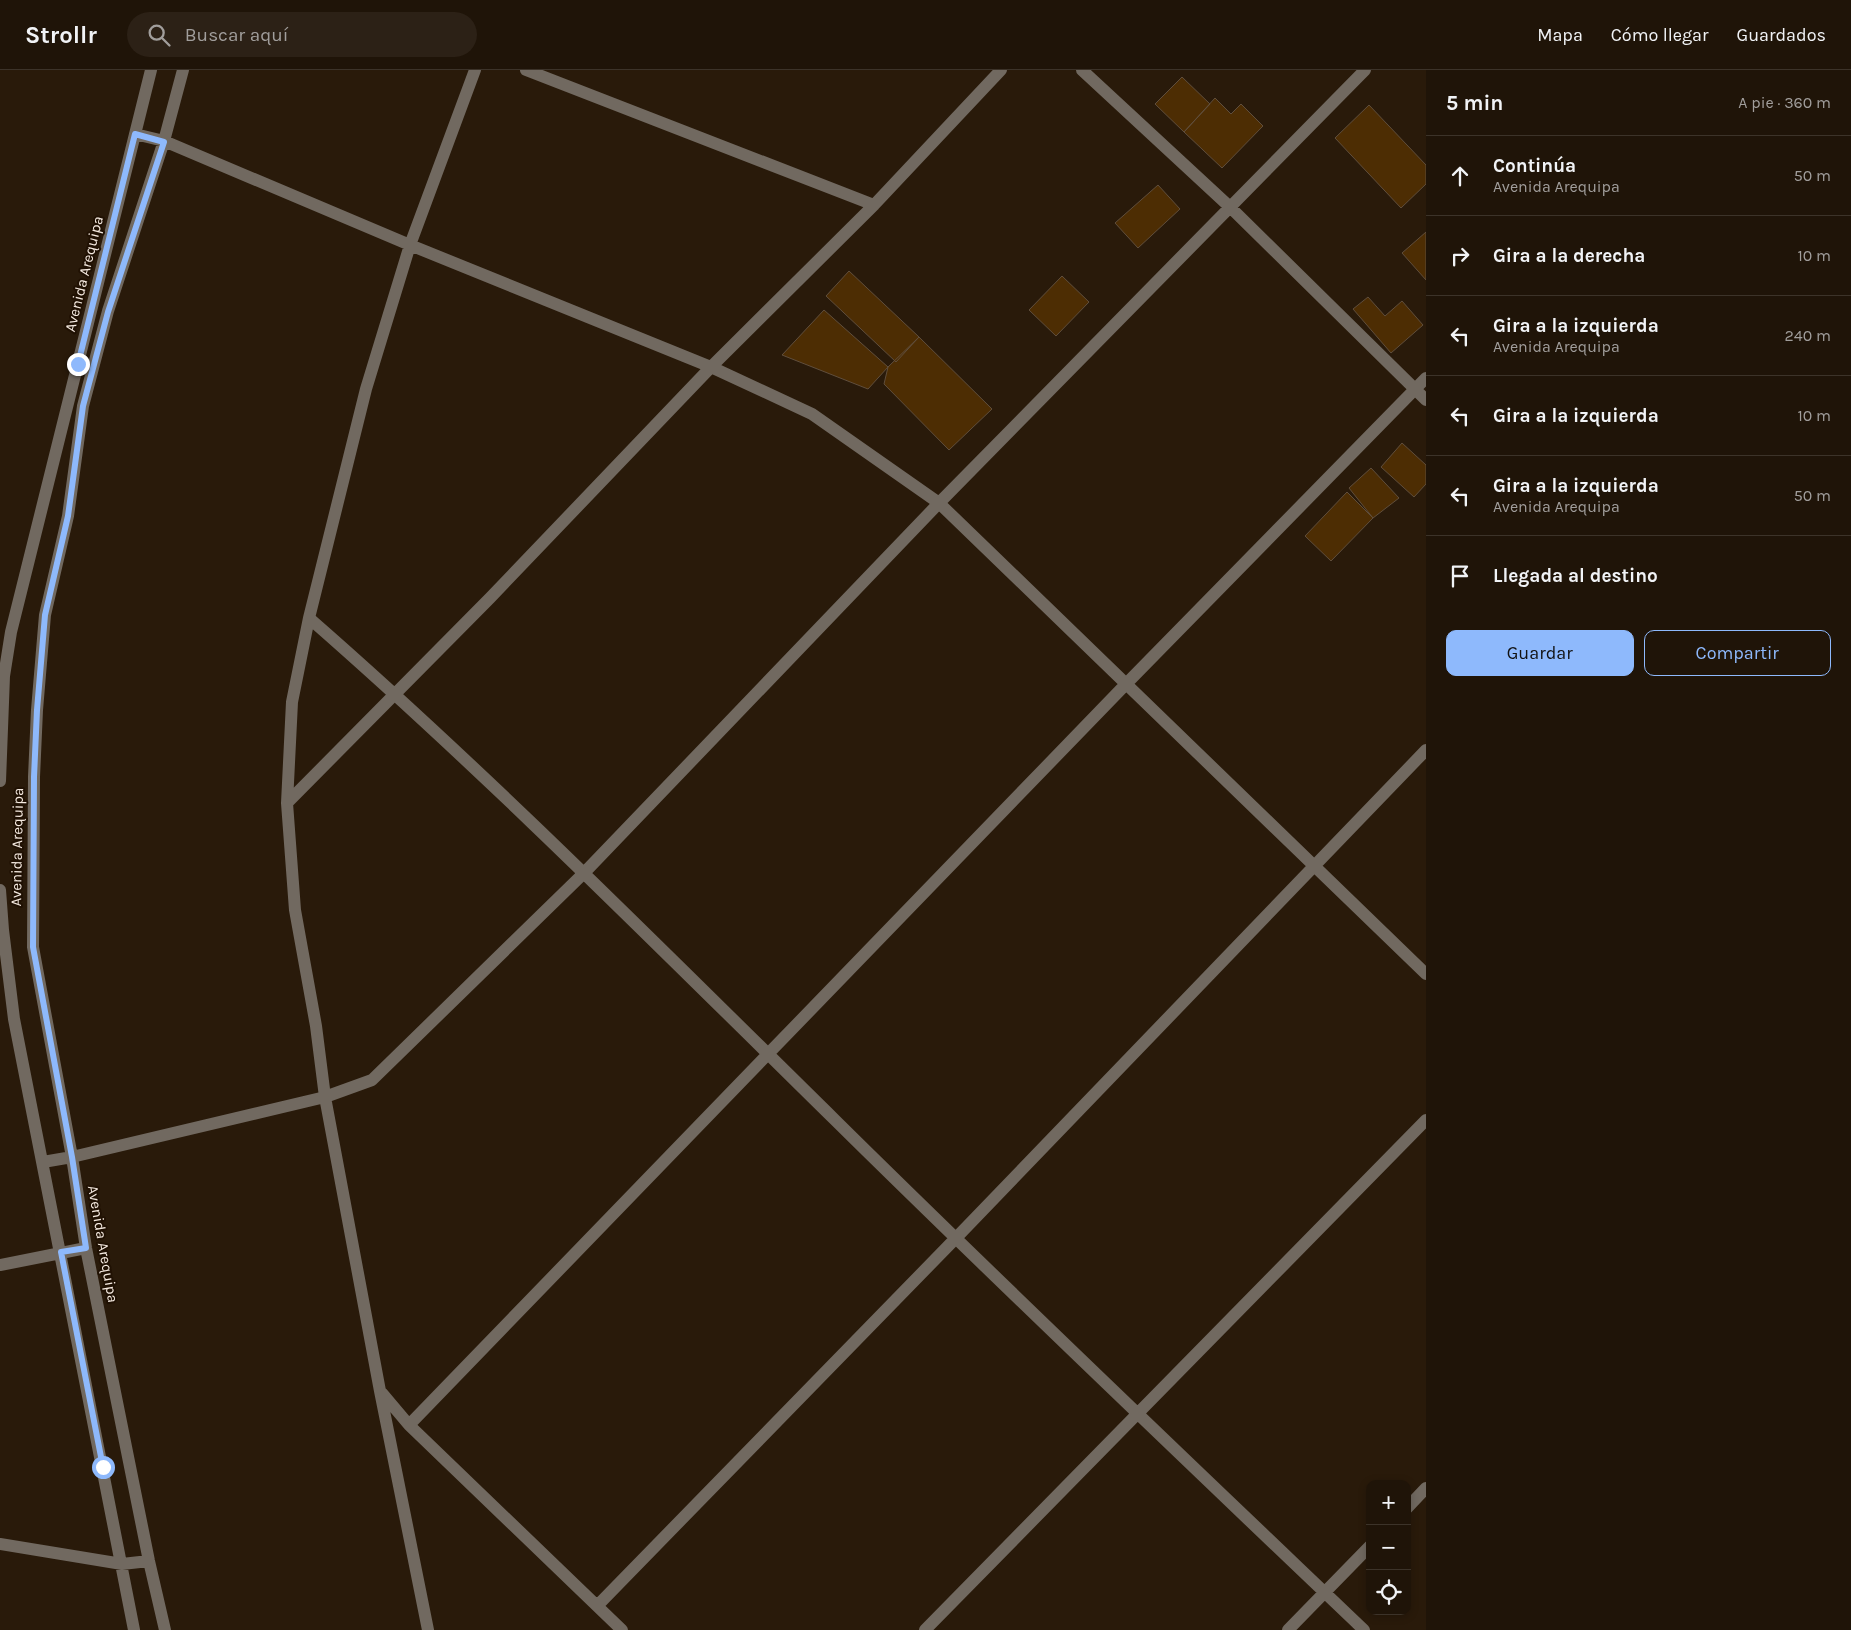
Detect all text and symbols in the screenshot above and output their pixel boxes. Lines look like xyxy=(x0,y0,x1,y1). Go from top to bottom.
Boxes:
search box xyxy=(127,12,477,57)
text: Strollr xyxy=(25,21,97,49)
icon: search xyxy=(145,21,173,49)
text: Buscar aquí xyxy=(185,24,289,46)
text: Mapa xyxy=(1537,24,1583,46)
text: Cómo llegar xyxy=(1611,24,1709,46)
text: Guardados xyxy=(1737,24,1826,46)
text: 5 min xyxy=(1446,91,1503,115)
text: A pie · 360 m xyxy=(1738,93,1831,112)
text: Continúa xyxy=(1493,155,1576,177)
icon: ahead xyxy=(1446,162,1474,190)
text: 50 m xyxy=(1794,166,1831,185)
text: Avenida Arequipa xyxy=(1493,177,1620,196)
street label: Avenida Arequipa xyxy=(61,214,107,334)
icon: right xyxy=(1446,242,1474,270)
text: Gira a la derecha xyxy=(1493,245,1645,267)
text: 10 m xyxy=(1797,246,1831,265)
text: Gira a la izquierda xyxy=(1493,315,1659,337)
icon: left xyxy=(1446,322,1474,350)
text: 240 m xyxy=(1785,326,1831,345)
text: Avenida Arequipa xyxy=(1493,337,1620,356)
route end xyxy=(67,353,90,376)
icon: left xyxy=(1446,402,1474,430)
text: Gira a la izquierda xyxy=(1493,405,1659,427)
text: 10 m xyxy=(1797,406,1831,425)
text: Gira a la izquierda xyxy=(1493,475,1659,497)
icon: left xyxy=(1446,482,1474,510)
text: 50 m xyxy=(1794,486,1831,505)
text: Avenida Arequipa xyxy=(1493,497,1620,516)
icon: arrive xyxy=(1446,562,1474,590)
text: Llegada al destino xyxy=(1493,565,1658,587)
button: Guardar xyxy=(1446,630,1634,676)
button: Compartir xyxy=(1644,630,1831,676)
street label: Avenida Arequipa xyxy=(7,787,27,907)
street label: Avenida Arequipa xyxy=(84,1184,122,1304)
route start xyxy=(92,1456,115,1479)
map controls xyxy=(1366,1480,1411,1615)
button: + xyxy=(1366,1480,1411,1525)
button: − xyxy=(1366,1525,1411,1570)
button: locate xyxy=(1366,1570,1411,1615)

